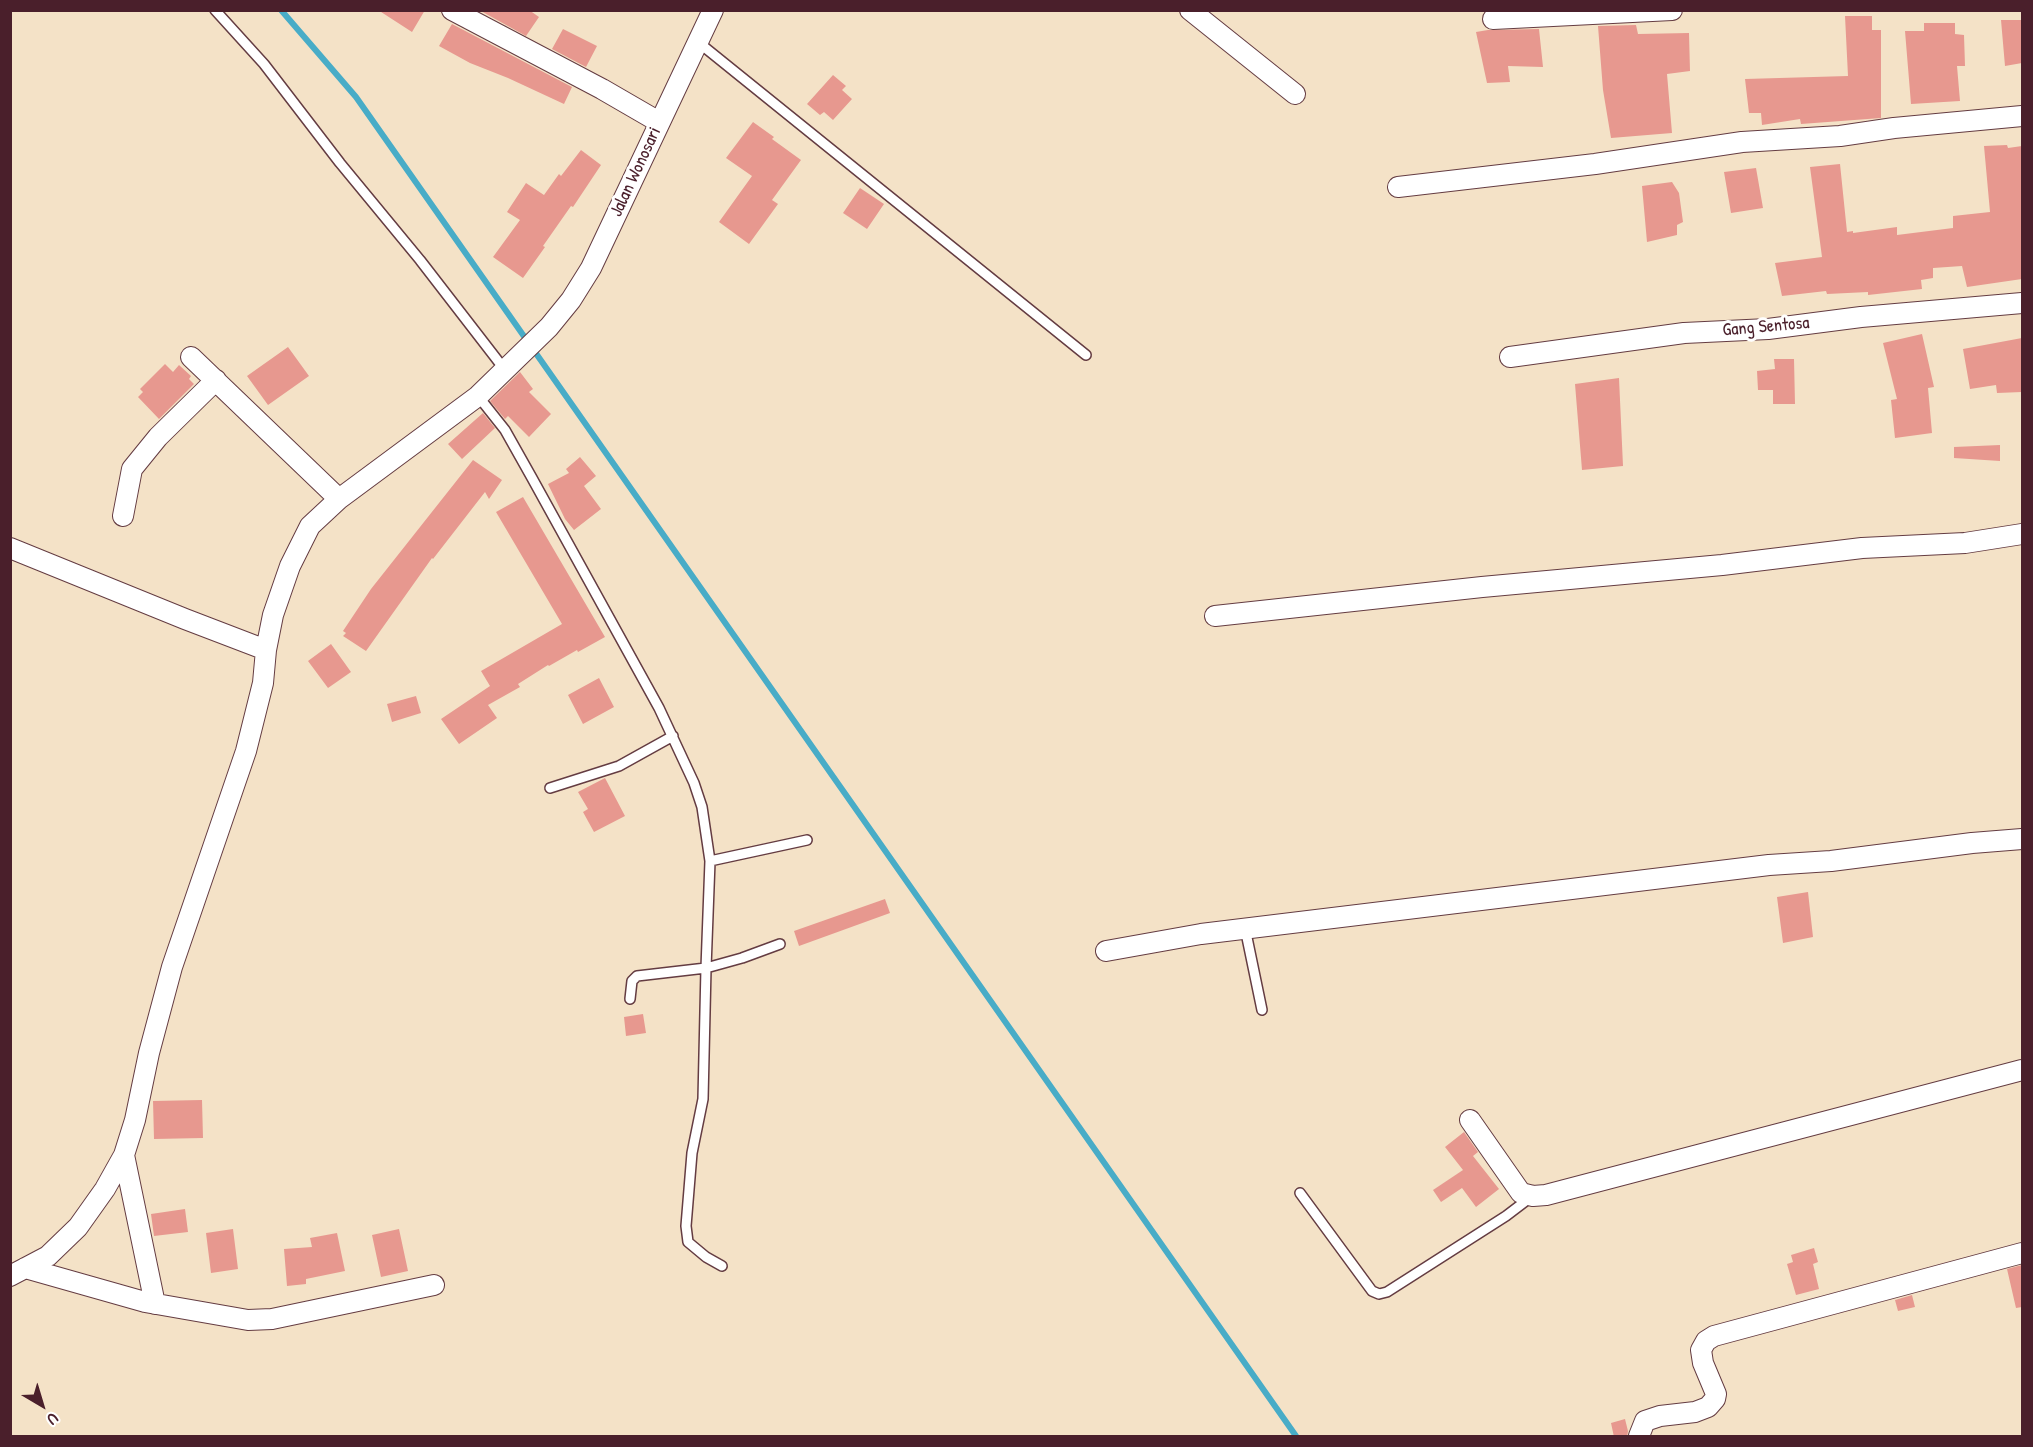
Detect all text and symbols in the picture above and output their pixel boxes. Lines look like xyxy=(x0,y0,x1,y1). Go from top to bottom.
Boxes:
street label: Jalan Wonosari xyxy=(606,124,666,220)
street label: Gang Sentosa xyxy=(1722,312,1810,342)
north arrow xyxy=(12,1375,72,1435)
text: U xyxy=(43,1408,63,1431)

